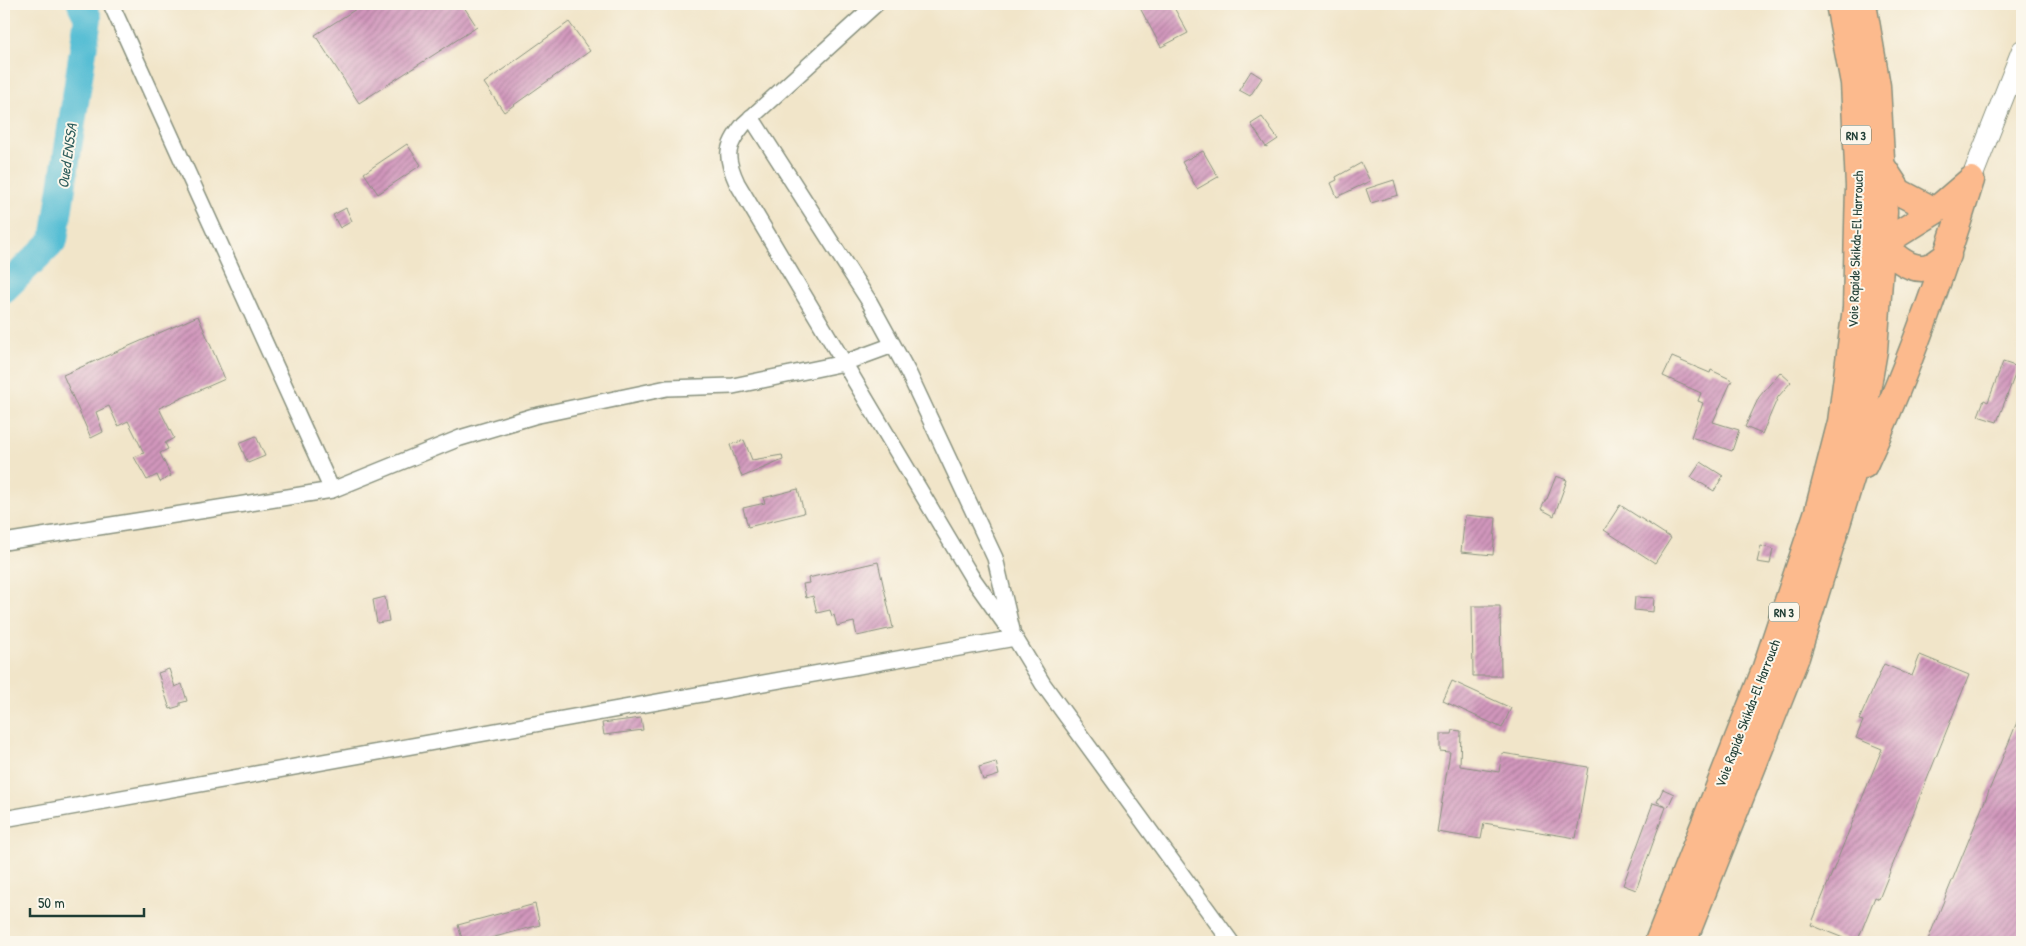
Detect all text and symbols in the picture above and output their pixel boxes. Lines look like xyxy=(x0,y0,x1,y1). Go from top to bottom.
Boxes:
water label: Oued ENSSA xyxy=(52,122,82,190)
road number: RN 3 xyxy=(1841,126,1871,144)
street label: Voie Rapide Skikda-El Harrouch xyxy=(1843,170,1868,328)
road number: RN 3 xyxy=(1769,602,1799,622)
street label: Voie Rapide Skikda-El Harrouch xyxy=(1710,636,1785,790)
scale bar xyxy=(30,886,144,918)
text: 50 m xyxy=(38,892,65,913)

